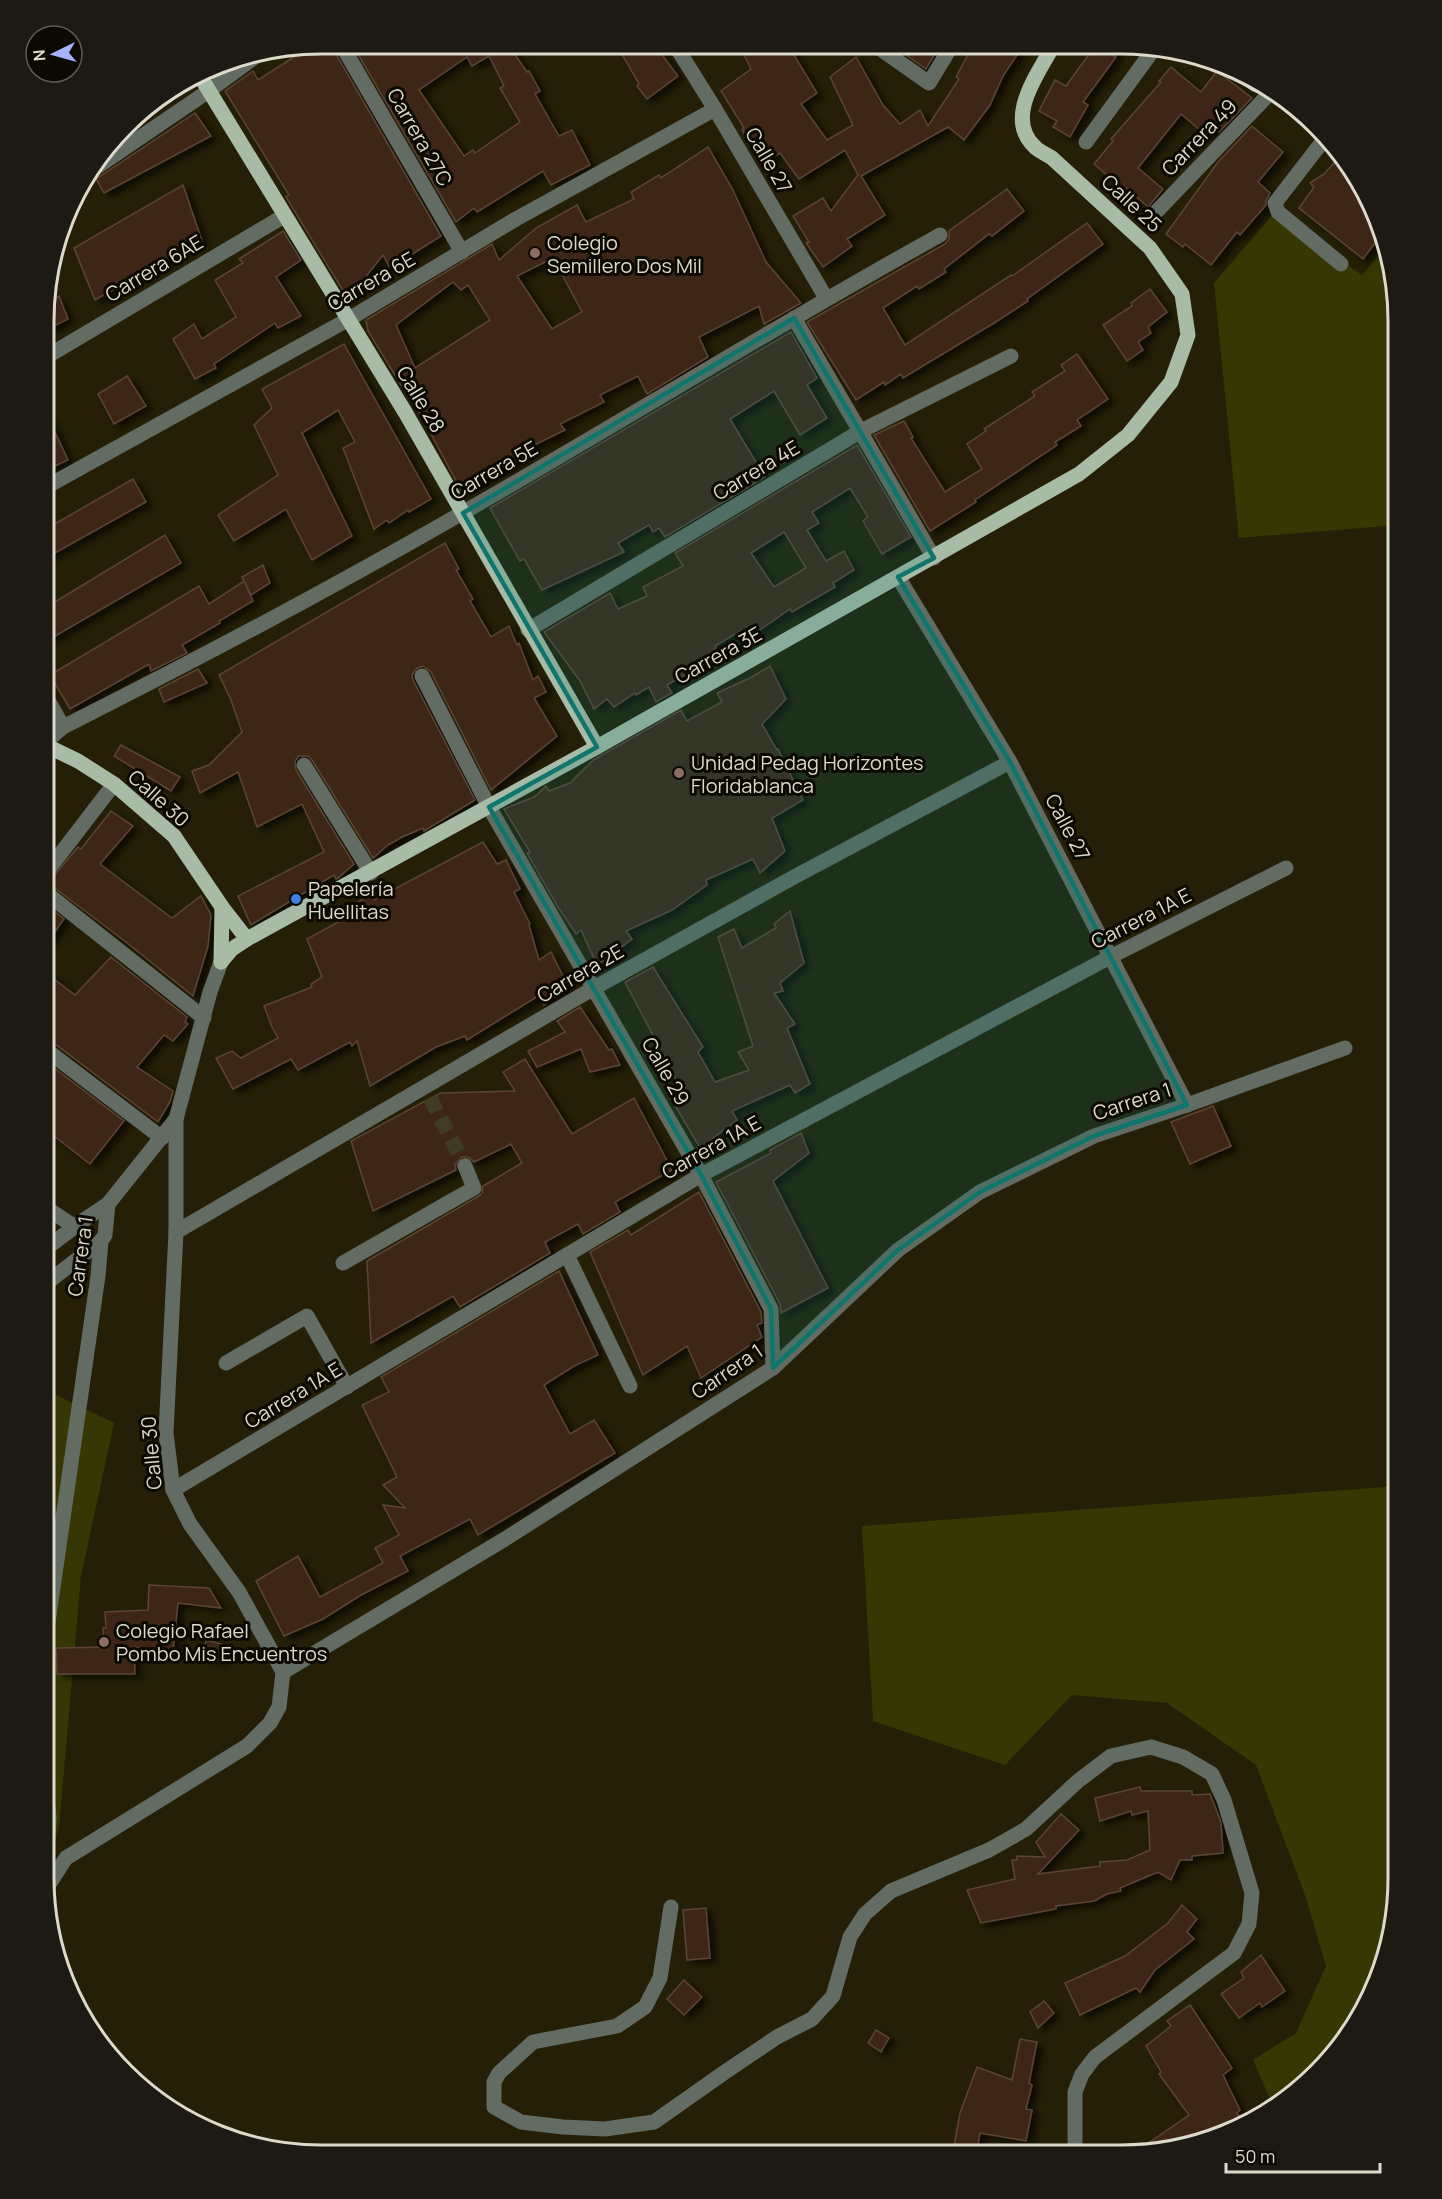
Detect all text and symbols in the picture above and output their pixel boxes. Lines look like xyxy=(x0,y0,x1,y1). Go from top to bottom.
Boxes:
north arrow xyxy=(24,24,84,84)
text: N xyxy=(28,49,51,62)
street label: Carrera 27C xyxy=(381,83,459,191)
street label: Carrera 49 xyxy=(1156,93,1242,181)
street label: Calle 27 xyxy=(739,122,799,198)
street label: Calle 25 xyxy=(1096,168,1168,238)
street label: Carrera 6AE xyxy=(100,228,208,308)
place label: Colegio Semillero Dos Mil xyxy=(547,229,702,279)
street label: Carrera 6E xyxy=(322,245,420,317)
marker: Colegio Semillero Dos Mil xyxy=(528,246,542,260)
street label: Calle 28 xyxy=(391,361,451,437)
street label: Carrera 5E xyxy=(446,434,542,506)
street label: Carrera 4E xyxy=(708,434,804,506)
street label: Carrera 3E xyxy=(670,620,766,690)
place label: Unidad Pedag Horizontes Floridablanca xyxy=(691,749,924,799)
street label: Calle 30 xyxy=(123,763,195,833)
marker: Unidad Pedag Horizontes Floridablanca xyxy=(672,766,686,780)
street label: Calle 27 xyxy=(1039,789,1097,865)
place label: Papelería Huellitas xyxy=(308,875,394,925)
street label: Carrera 1A E xyxy=(1086,881,1196,955)
marker: Papelería Huellitas xyxy=(289,892,303,906)
street label: Carrera 2E xyxy=(532,937,628,1009)
street label: Calle 29 xyxy=(636,1032,696,1110)
street label: Carrera 1 xyxy=(1089,1076,1175,1126)
street label: Carrera 1A E xyxy=(657,1109,765,1185)
street label: Carrera 1 xyxy=(61,1214,99,1298)
street label: Carrera 1 xyxy=(686,1337,768,1405)
street label: Carrera 1A E xyxy=(239,1355,347,1435)
street label: Calle 30 xyxy=(134,1415,168,1491)
place label: Colegio Rafael Pombo Mis Encuentros xyxy=(116,1617,327,1667)
marker: Colegio Rafael Pombo Mis Encuentros xyxy=(97,1635,111,1649)
scale bar xyxy=(1226,2136,1380,2174)
text: 50 m xyxy=(1235,2144,1275,2168)

